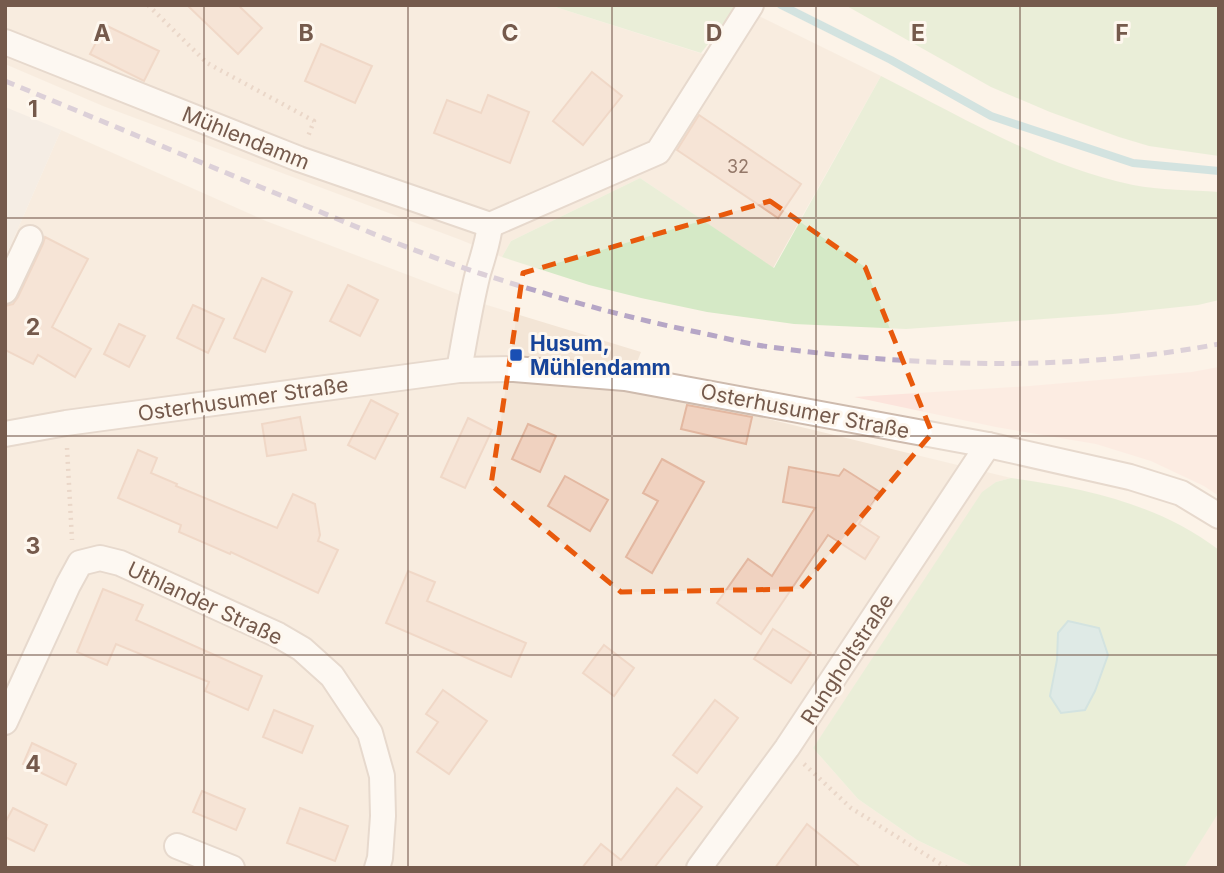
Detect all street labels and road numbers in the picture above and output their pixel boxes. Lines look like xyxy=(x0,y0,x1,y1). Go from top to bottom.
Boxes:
street label: Mühlendamm xyxy=(179,101,313,175)
street label: Osterhusumer Straße xyxy=(136,372,350,426)
street label: Osterhusumer Straße xyxy=(698,378,912,444)
street label: Uthlander Straße xyxy=(123,556,287,650)
street label: Rungholtstraße xyxy=(795,589,899,729)

